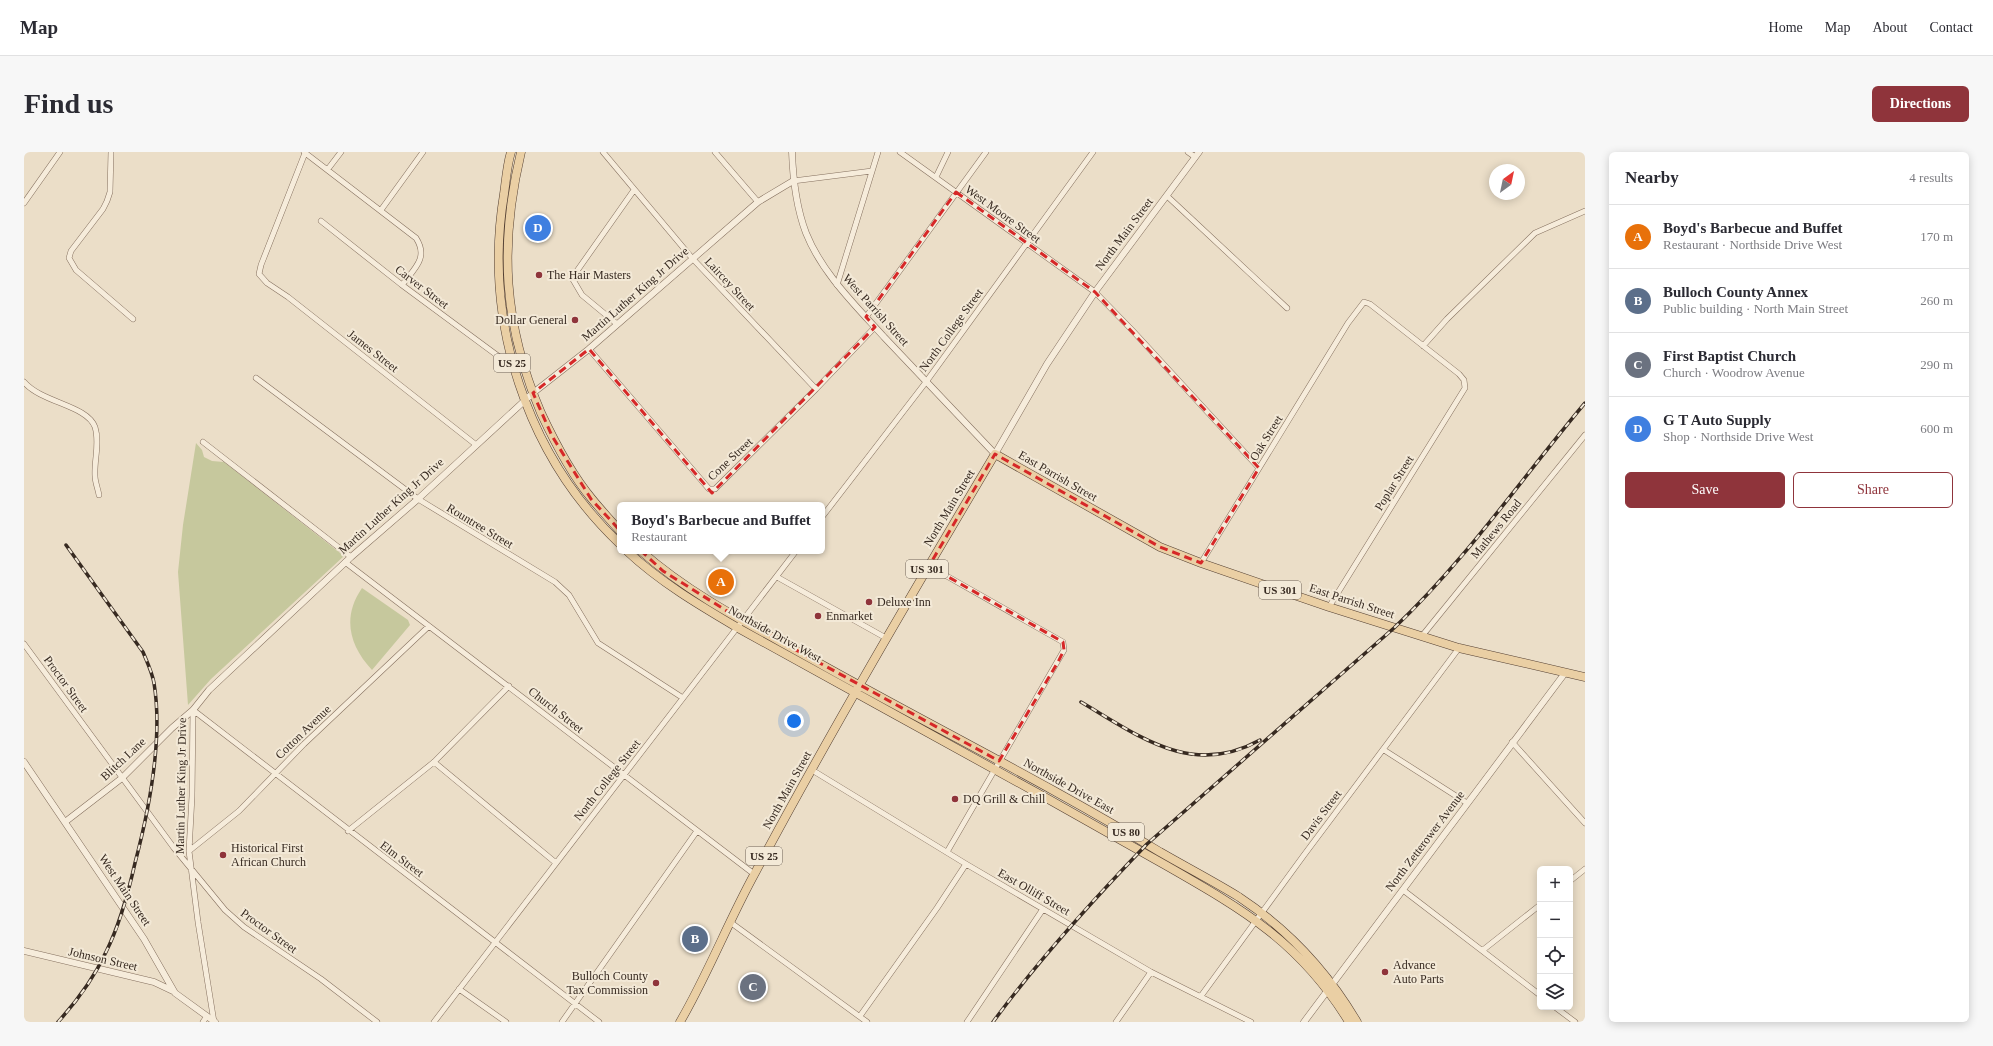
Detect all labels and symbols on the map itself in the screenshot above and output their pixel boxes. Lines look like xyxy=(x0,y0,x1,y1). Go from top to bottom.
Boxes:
north arrow xyxy=(1489,164,1525,200)
street label: West Moore Street xyxy=(963,182,1044,246)
street label: North Main Street xyxy=(1092,194,1156,273)
pin: D xyxy=(525,213,551,243)
street label: Martin Luther King Jr Drive xyxy=(579,244,691,344)
street label: Laircey Street xyxy=(702,254,759,314)
street label: Carver Street xyxy=(392,262,452,312)
place label: The Hair Masters xyxy=(547,268,631,282)
marker: The Hair Masters xyxy=(534,270,544,280)
street label: West Parrish Street xyxy=(840,271,912,349)
street label: North College Street xyxy=(916,285,986,374)
place label: Dollar General xyxy=(495,313,568,327)
marker: Dollar General xyxy=(570,315,580,325)
street label: James Street xyxy=(345,327,402,375)
road number: US 25 xyxy=(494,354,530,372)
street label: Oak Street xyxy=(1247,412,1286,463)
street label: Cone Street xyxy=(705,434,756,483)
street label: East Parrish Street xyxy=(1016,448,1100,505)
street label: Poplar Street xyxy=(1372,452,1417,513)
street label: Martin Luther King Jr Drive xyxy=(336,455,446,557)
street label: North Main Street xyxy=(921,466,978,549)
street label: Mathews Road xyxy=(1468,496,1524,562)
street label: Rountree Street xyxy=(444,501,516,552)
road number: US 301 xyxy=(906,560,948,578)
pin: A xyxy=(708,567,734,597)
road number: US 301 xyxy=(1259,581,1301,599)
street label: East Parrish Street xyxy=(1308,581,1397,622)
place label: Deluxe Inn xyxy=(877,595,931,609)
marker: Deluxe Inn xyxy=(864,597,874,607)
street label: Northside Drive West xyxy=(726,603,825,666)
place label: Enmarket xyxy=(826,609,873,623)
marker: Enmarket xyxy=(813,611,823,621)
street label: Proctor Street xyxy=(41,653,92,715)
street label: Church Street xyxy=(526,684,587,736)
street label: Cotton Avenue xyxy=(272,702,334,762)
your location xyxy=(784,711,804,731)
street label: Martin Luther King Jr Drive xyxy=(173,718,189,854)
street label: Blitch Lane xyxy=(98,735,148,783)
street label: North College Street xyxy=(571,736,643,823)
street label: North Main Street xyxy=(760,748,815,832)
street label: Northside Drive East xyxy=(1021,755,1117,817)
street label: Davis Street xyxy=(1298,787,1345,843)
street label: North Zetterower Avenue xyxy=(1383,788,1467,894)
place label: DQ Grill & Chill xyxy=(963,792,1046,806)
marker: DQ Grill & Chill xyxy=(950,794,960,804)
road number: US 80 xyxy=(1108,823,1144,841)
street label: Elm Street xyxy=(377,838,427,880)
place label: Historical First African Church xyxy=(231,841,306,869)
road number: US 25 xyxy=(746,847,782,865)
marker: Historical First African Church xyxy=(218,850,228,860)
street label: West Main Street xyxy=(96,852,154,929)
street label: East Olliff Street xyxy=(995,866,1073,919)
street label: Proctor Street xyxy=(238,906,300,957)
pin: B xyxy=(682,924,708,954)
street label: Johnson Street xyxy=(67,944,139,974)
place label: Advance Auto Parts xyxy=(1393,958,1444,986)
marker: Advance Auto Parts xyxy=(1380,967,1390,977)
place label: Bulloch County Tax Commission xyxy=(567,969,648,997)
pin: C xyxy=(740,972,766,1002)
marker: Bulloch County Tax Commission xyxy=(651,978,661,988)

